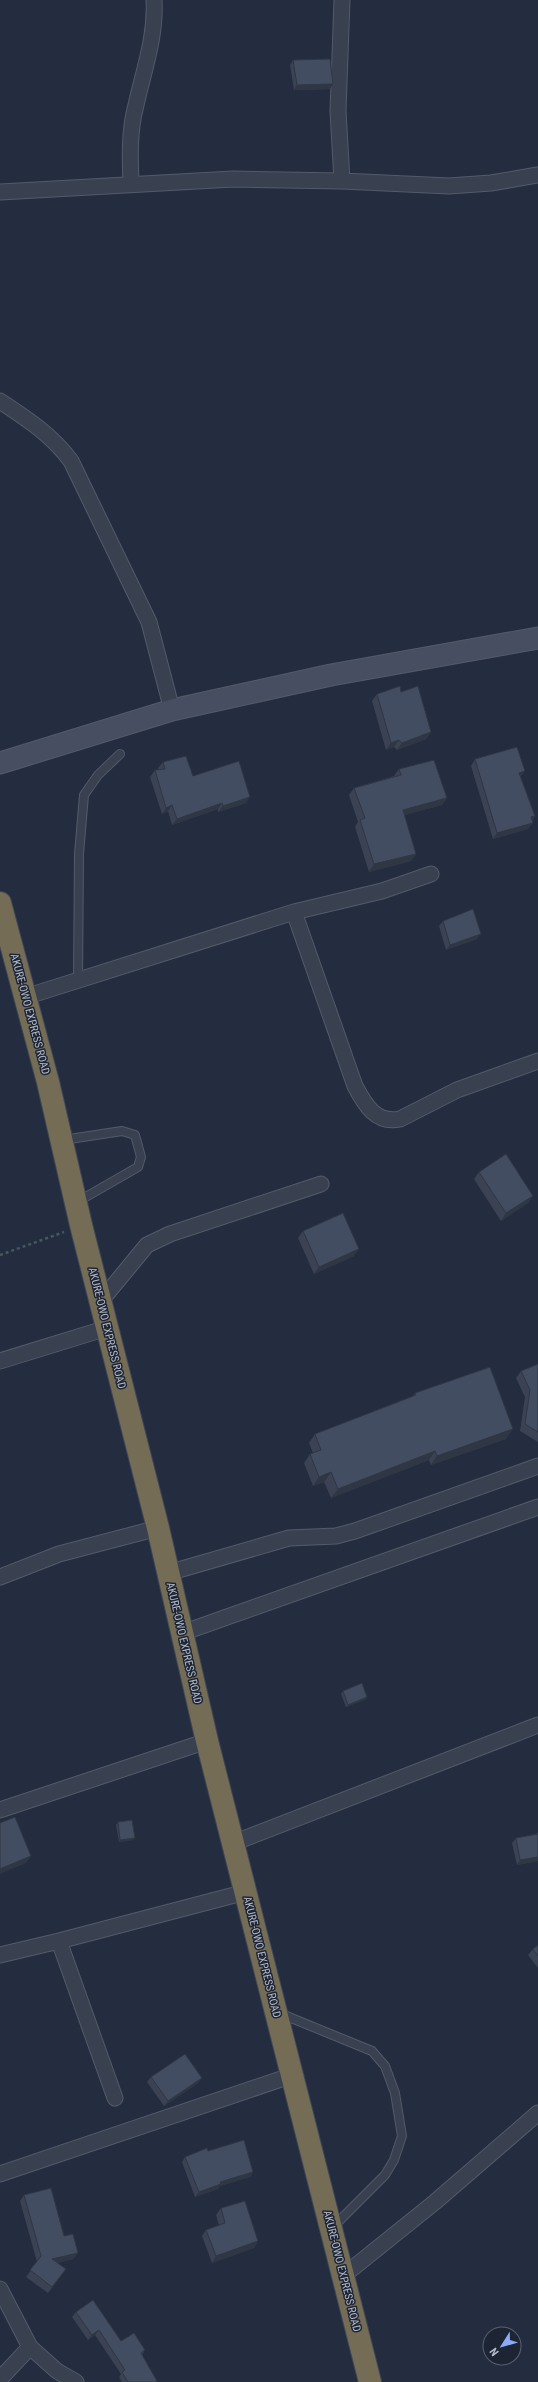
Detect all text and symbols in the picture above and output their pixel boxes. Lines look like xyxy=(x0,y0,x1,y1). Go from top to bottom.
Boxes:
street label: AKURE-OWO EXPRESS ROAD xyxy=(8,952,52,1076)
street label: AKURE-OWO EXPRESS ROAD xyxy=(86,1266,128,1390)
street label: AKURE-OWO EXPRESS ROAD xyxy=(164,1581,204,1705)
street label: AKURE-OWO EXPRESS ROAD xyxy=(241,1895,283,2019)
street label: AKURE-OWO EXPRESS ROAD xyxy=(321,2209,363,2333)
north arrow xyxy=(482,2326,522,2366)
text: N xyxy=(487,2345,502,2358)

